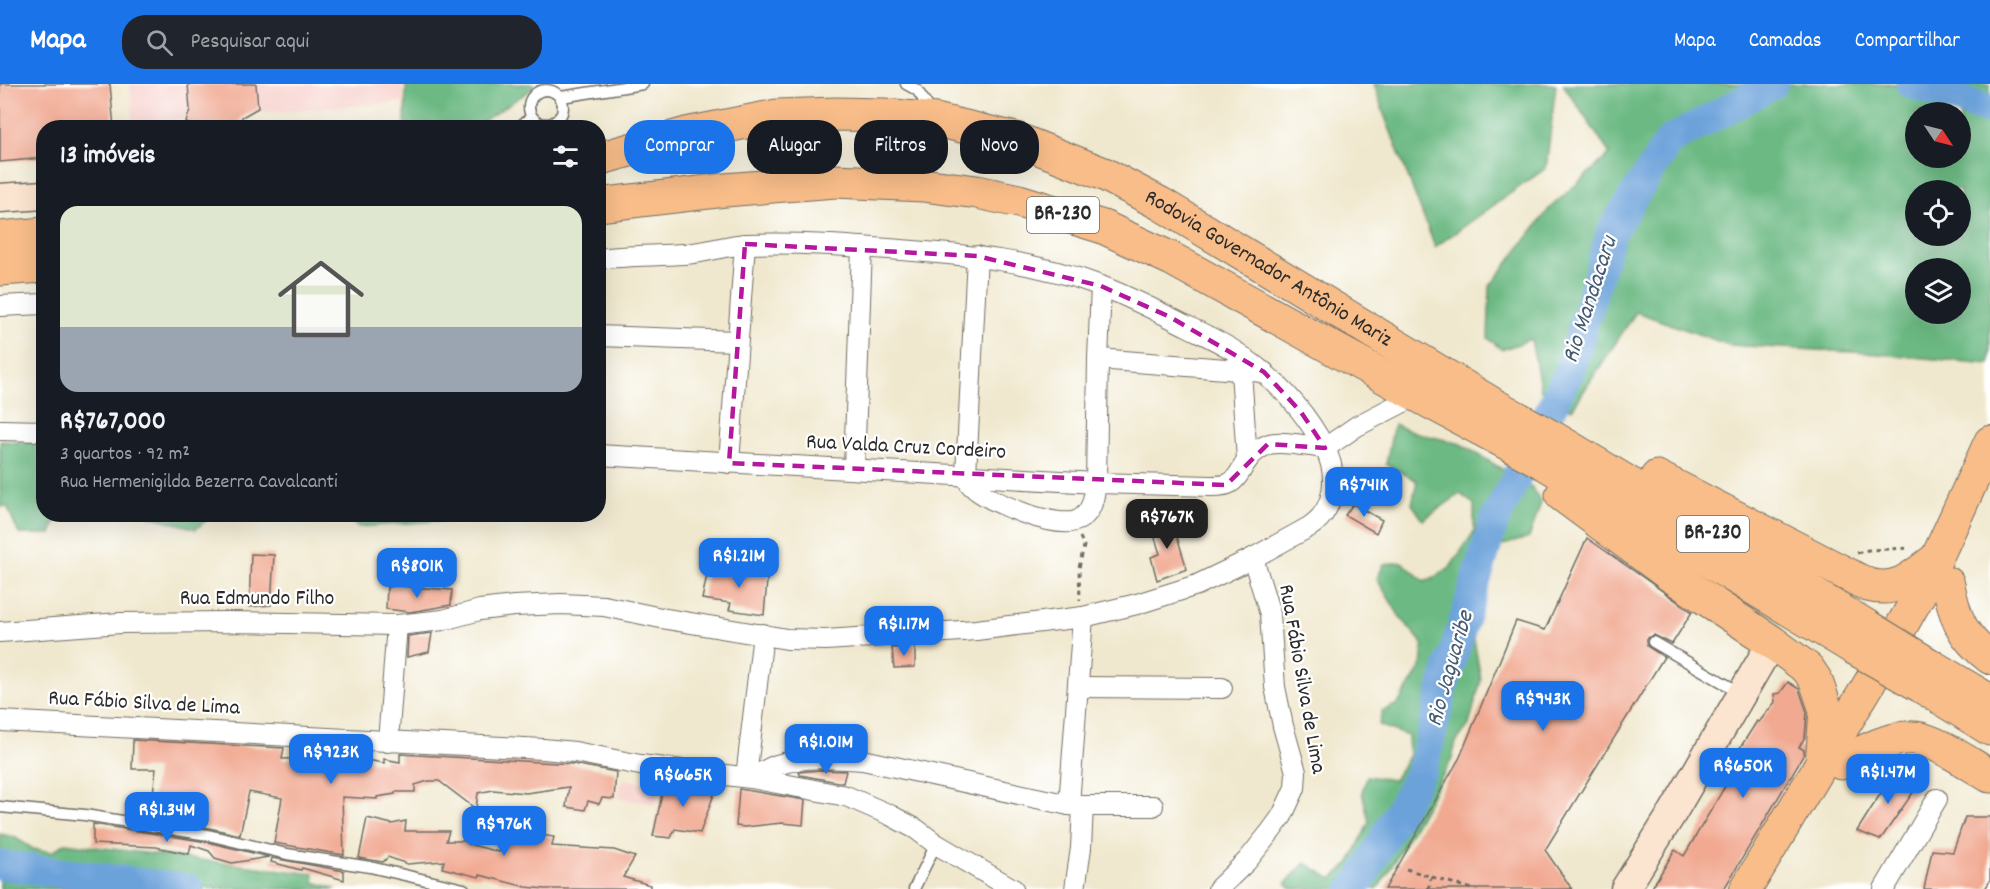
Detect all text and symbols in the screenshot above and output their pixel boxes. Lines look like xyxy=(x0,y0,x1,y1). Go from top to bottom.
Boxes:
search box xyxy=(122,15,542,69)
text: Mapa xyxy=(30,22,86,62)
icon: search xyxy=(143,26,176,59)
text: Pesquisar aqui xyxy=(191,27,309,58)
text: Mapa xyxy=(1674,27,1716,57)
text: Camadas xyxy=(1749,27,1822,57)
text: Compartilhar xyxy=(1855,27,1960,57)
north arrow xyxy=(1905,102,1971,168)
map controls xyxy=(1905,102,1971,324)
chip: Comprar xyxy=(624,120,735,174)
chip: Alugar xyxy=(747,120,842,174)
chip: Filtros xyxy=(854,120,948,174)
chip: Novo xyxy=(960,120,1039,174)
text: 13 imóveis xyxy=(60,138,155,175)
icon: filters xyxy=(549,140,582,173)
button: locate xyxy=(1905,180,1971,246)
street label: Rodovia Governador Antônio Mariz xyxy=(1139,182,1398,356)
road number: BR-230 xyxy=(1027,197,1099,233)
water label: Rio Mandacaru xyxy=(1555,231,1628,368)
icon: home xyxy=(267,245,375,353)
button: layers xyxy=(1905,258,1971,324)
text: R$767,000 xyxy=(60,404,166,441)
street label: Rua Valda Cruz Cordeiro xyxy=(805,427,1007,469)
text: 3 quartos · 92 m² xyxy=(60,441,190,469)
pin: R$741K xyxy=(1315,467,1413,518)
text: Rua Hermenigilda Bezerra Cavalcanti xyxy=(60,469,338,497)
text: R$741K xyxy=(1339,472,1389,500)
pin: R$767K xyxy=(1118,499,1216,550)
text: R$767K xyxy=(1140,504,1194,532)
road number: BR-230 xyxy=(1677,516,1749,552)
pin: R$1.21M xyxy=(684,538,794,589)
text: R$1.21M xyxy=(713,543,765,571)
pin: R$801K xyxy=(368,548,466,599)
text: R$801K xyxy=(391,553,443,581)
street label: Rua Fábio Silva de Lima xyxy=(1269,582,1333,777)
street label: Rua Edmundo Filho xyxy=(180,584,334,615)
pin: R$1.17M xyxy=(849,606,959,657)
water label: Rio Jaguaribe xyxy=(1418,606,1484,731)
text: R$1.17M xyxy=(878,611,930,639)
pin: R$943K xyxy=(1494,681,1592,732)
street label: Rua Fábio Silva de Lima xyxy=(47,684,241,725)
text: R$943K xyxy=(1515,686,1571,714)
pin: R$1.01M xyxy=(771,724,881,775)
text: R$1.01M xyxy=(799,729,853,757)
pin: R$923K xyxy=(282,734,380,785)
text: R$923K xyxy=(303,739,359,767)
pin: R$650K xyxy=(1694,748,1792,799)
text: R$650K xyxy=(1713,753,1773,781)
pin: R$1.47M xyxy=(1833,754,1943,805)
pin: R$665K xyxy=(634,757,732,808)
text: R$1.47M xyxy=(1860,759,1916,787)
text: R$665K xyxy=(654,762,712,790)
pin: R$1.34M xyxy=(112,792,222,843)
text: R$1.34M xyxy=(139,797,195,825)
pin: R$976K xyxy=(455,806,553,857)
text: R$976K xyxy=(476,811,532,839)

